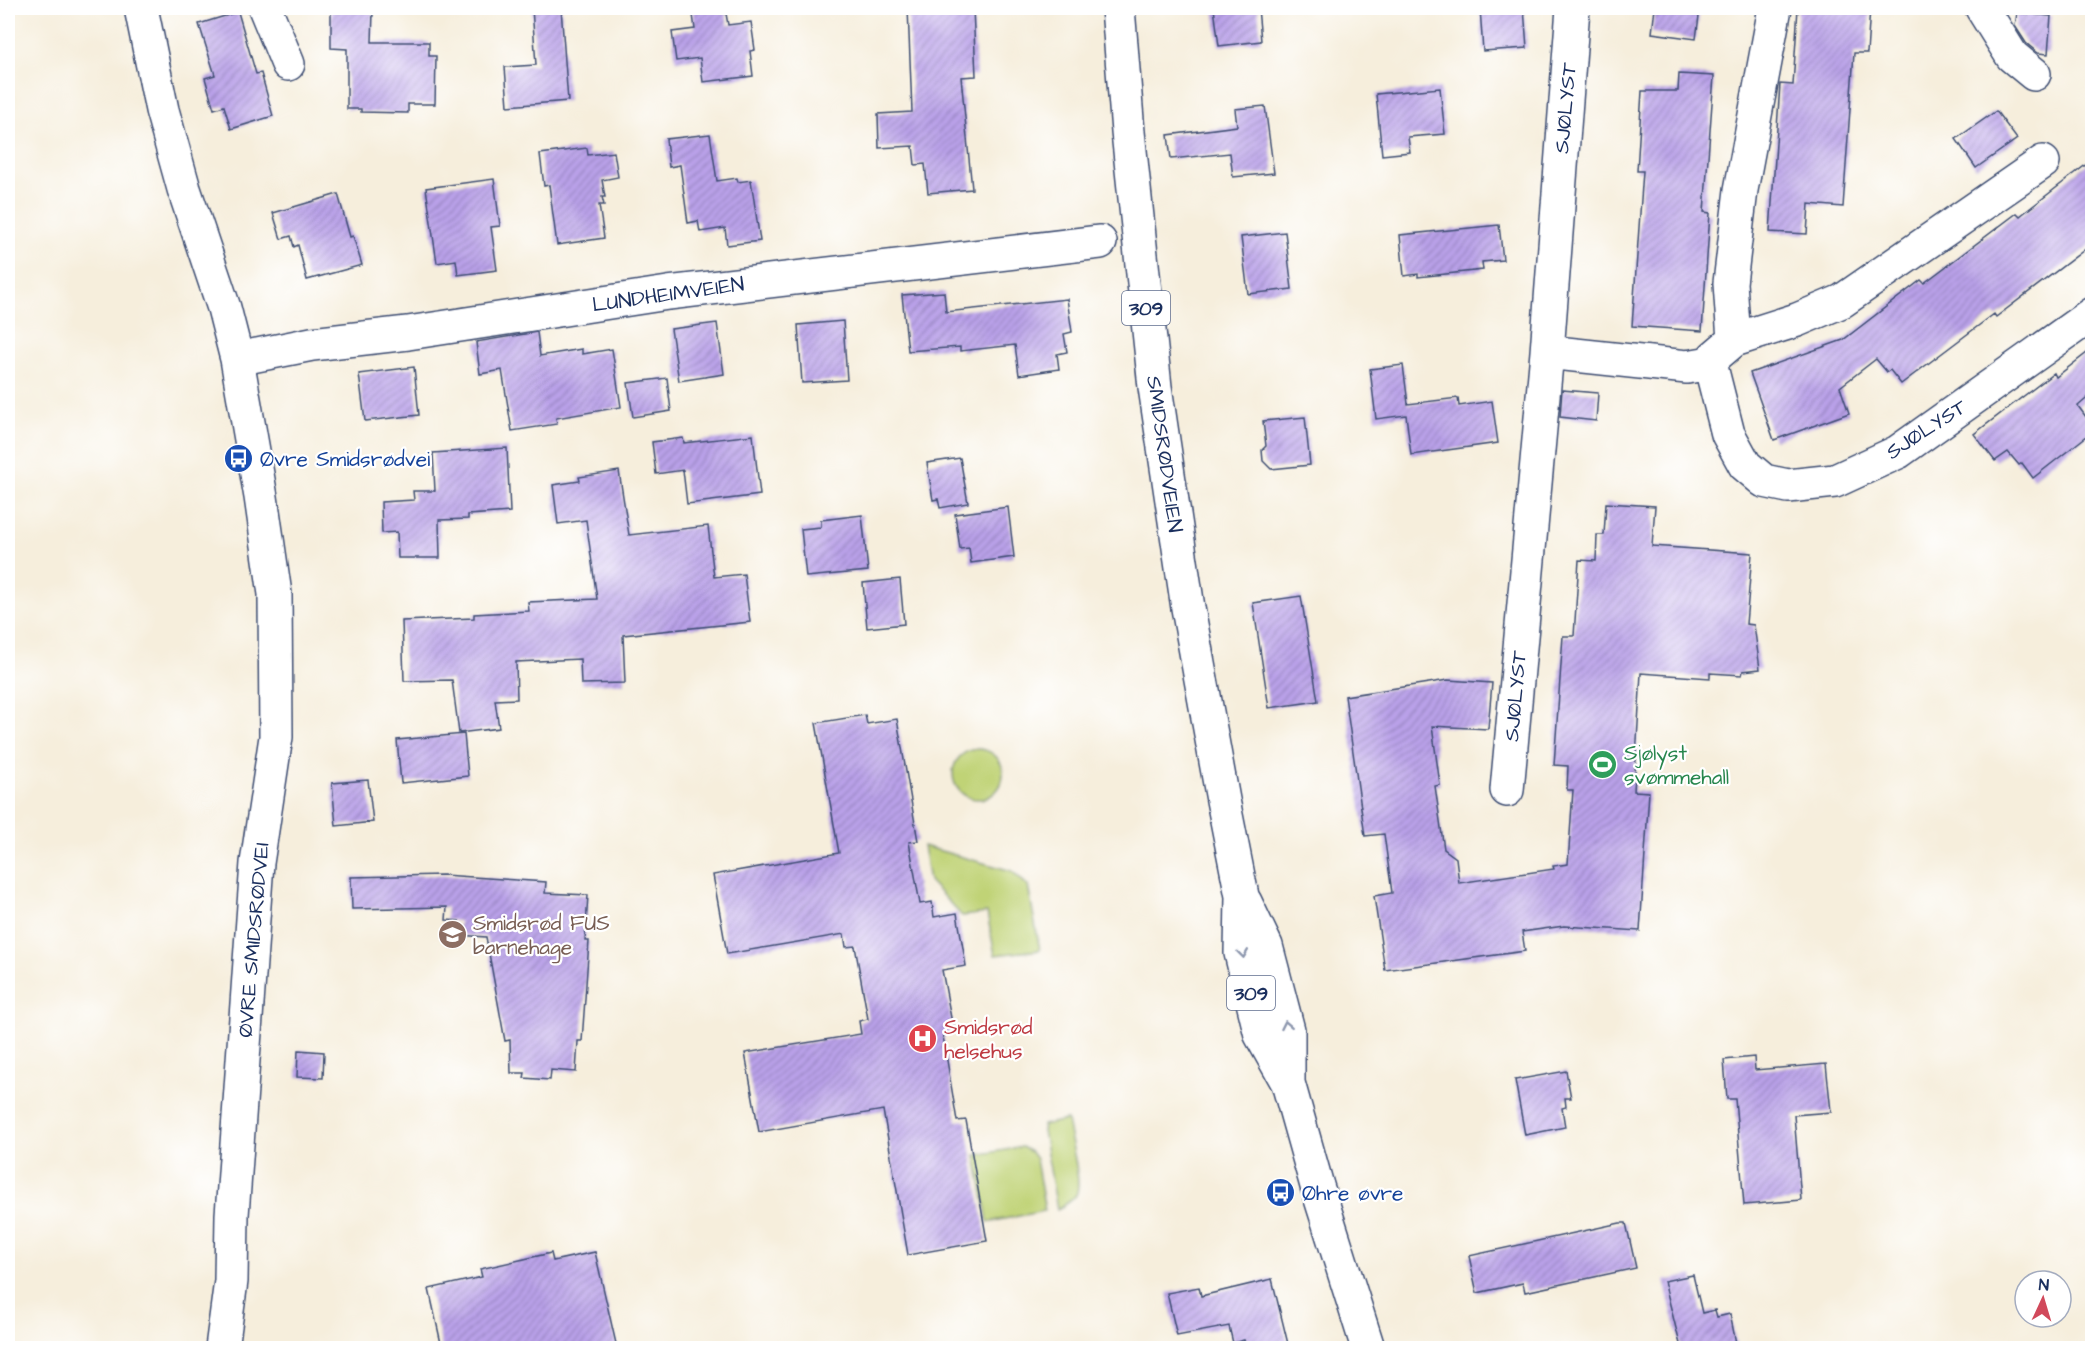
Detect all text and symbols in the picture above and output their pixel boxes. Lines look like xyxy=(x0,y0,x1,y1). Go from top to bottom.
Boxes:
street label: SJØLYST xyxy=(1547,61,1584,155)
street label: LUNDHEIMVEIEN xyxy=(590,269,746,320)
road number: 309 xyxy=(1122,291,1170,325)
street label: SMIDSRØDVEIEN xyxy=(1139,374,1190,534)
street label: SJØLYST xyxy=(1880,392,1973,466)
bus stop icon: Øvre Smidsrødvei xyxy=(223,443,255,475)
place label: Øvre Smidsrødvei xyxy=(260,445,430,474)
street label: SJØLYST xyxy=(1497,649,1534,743)
place label: Sjølyst svømmehall xyxy=(1624,739,1729,792)
sports icon: Sjølyst svømmehall xyxy=(1587,749,1619,781)
street label: ØVRE SMIDSRØDVEI xyxy=(231,841,276,1039)
place label: Smidsrød FUS barnehage xyxy=(473,909,610,964)
school or university icon: Smidsrød FUS barnehage xyxy=(436,919,468,951)
one-way arrow xyxy=(1236,949,1248,959)
road number: 309 xyxy=(1227,976,1275,1010)
place label: Smidsrød helsehus xyxy=(944,1013,1033,1066)
one-way arrow xyxy=(1280,1020,1293,1030)
hospital icon: Smidsrød helsehus xyxy=(907,1023,939,1055)
bus stop icon: Øhre øvre xyxy=(1265,1177,1297,1209)
place label: Øhre øvre xyxy=(1302,1179,1403,1208)
north arrow xyxy=(2013,1269,2073,1329)
text: N xyxy=(2038,1274,2050,1296)

